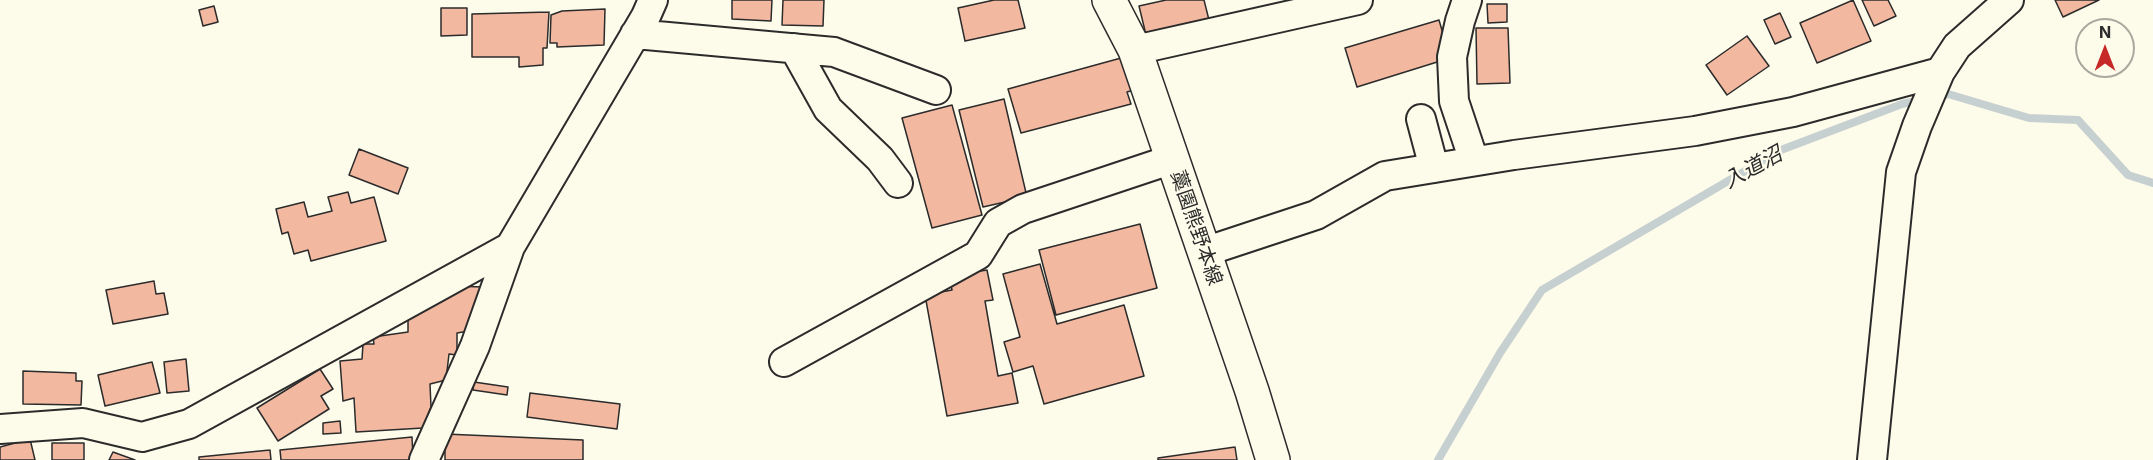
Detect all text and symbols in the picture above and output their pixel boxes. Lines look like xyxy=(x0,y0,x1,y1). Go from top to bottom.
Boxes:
north arrow xyxy=(2075,18,2135,78)
text: N xyxy=(2099,22,2111,42)
water label: 入道沼 xyxy=(1719,142,1787,194)
street label: 藁園熊野本線 xyxy=(1165,167,1227,289)

